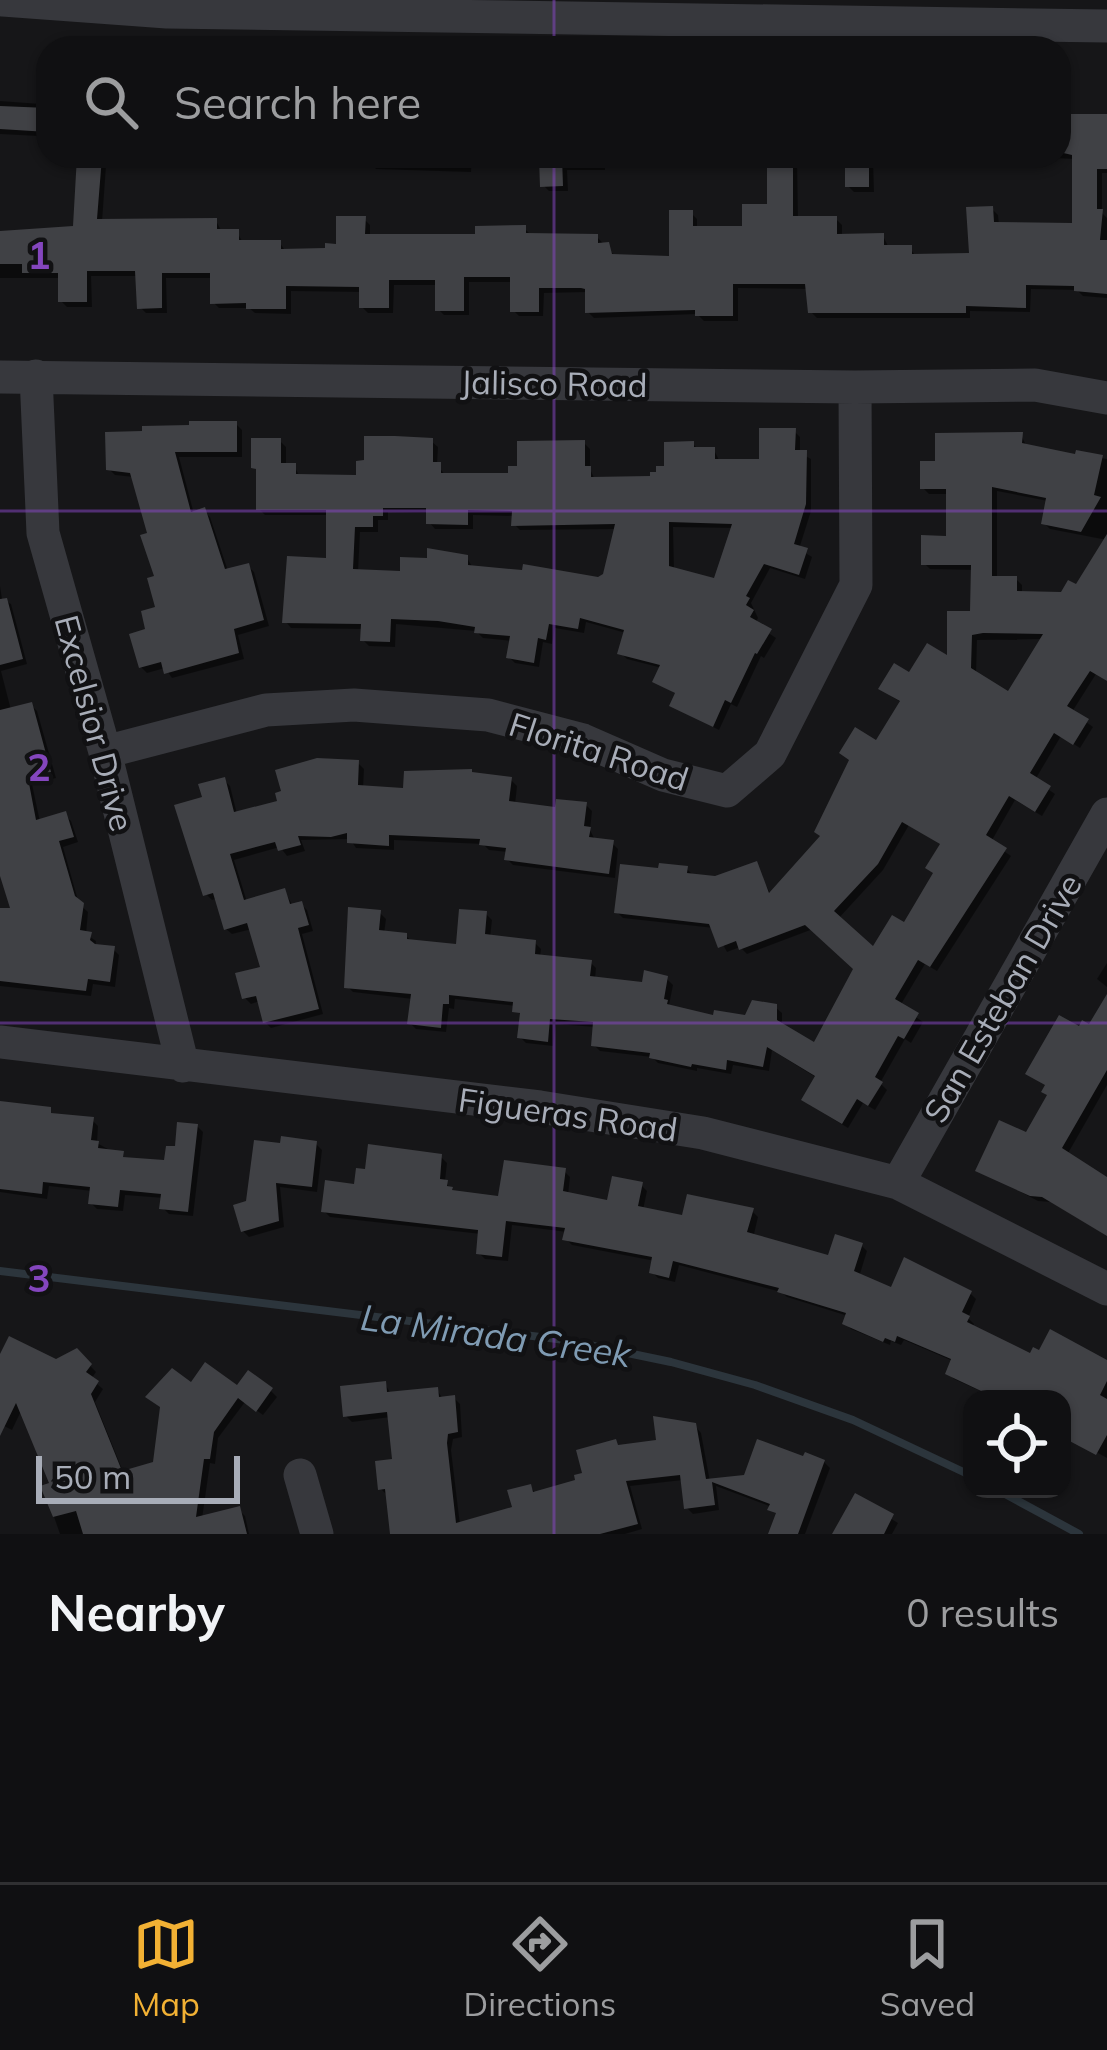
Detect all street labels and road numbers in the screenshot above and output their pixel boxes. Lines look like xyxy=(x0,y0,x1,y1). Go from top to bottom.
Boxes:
street label: Jalisco Road xyxy=(460,361,648,405)
street label: Excelsior Drive xyxy=(46,611,144,835)
street label: Florita Road xyxy=(504,703,694,799)
street label: San Esteban Drive xyxy=(914,866,1090,1130)
street label: Figueras Road xyxy=(456,1078,680,1150)

